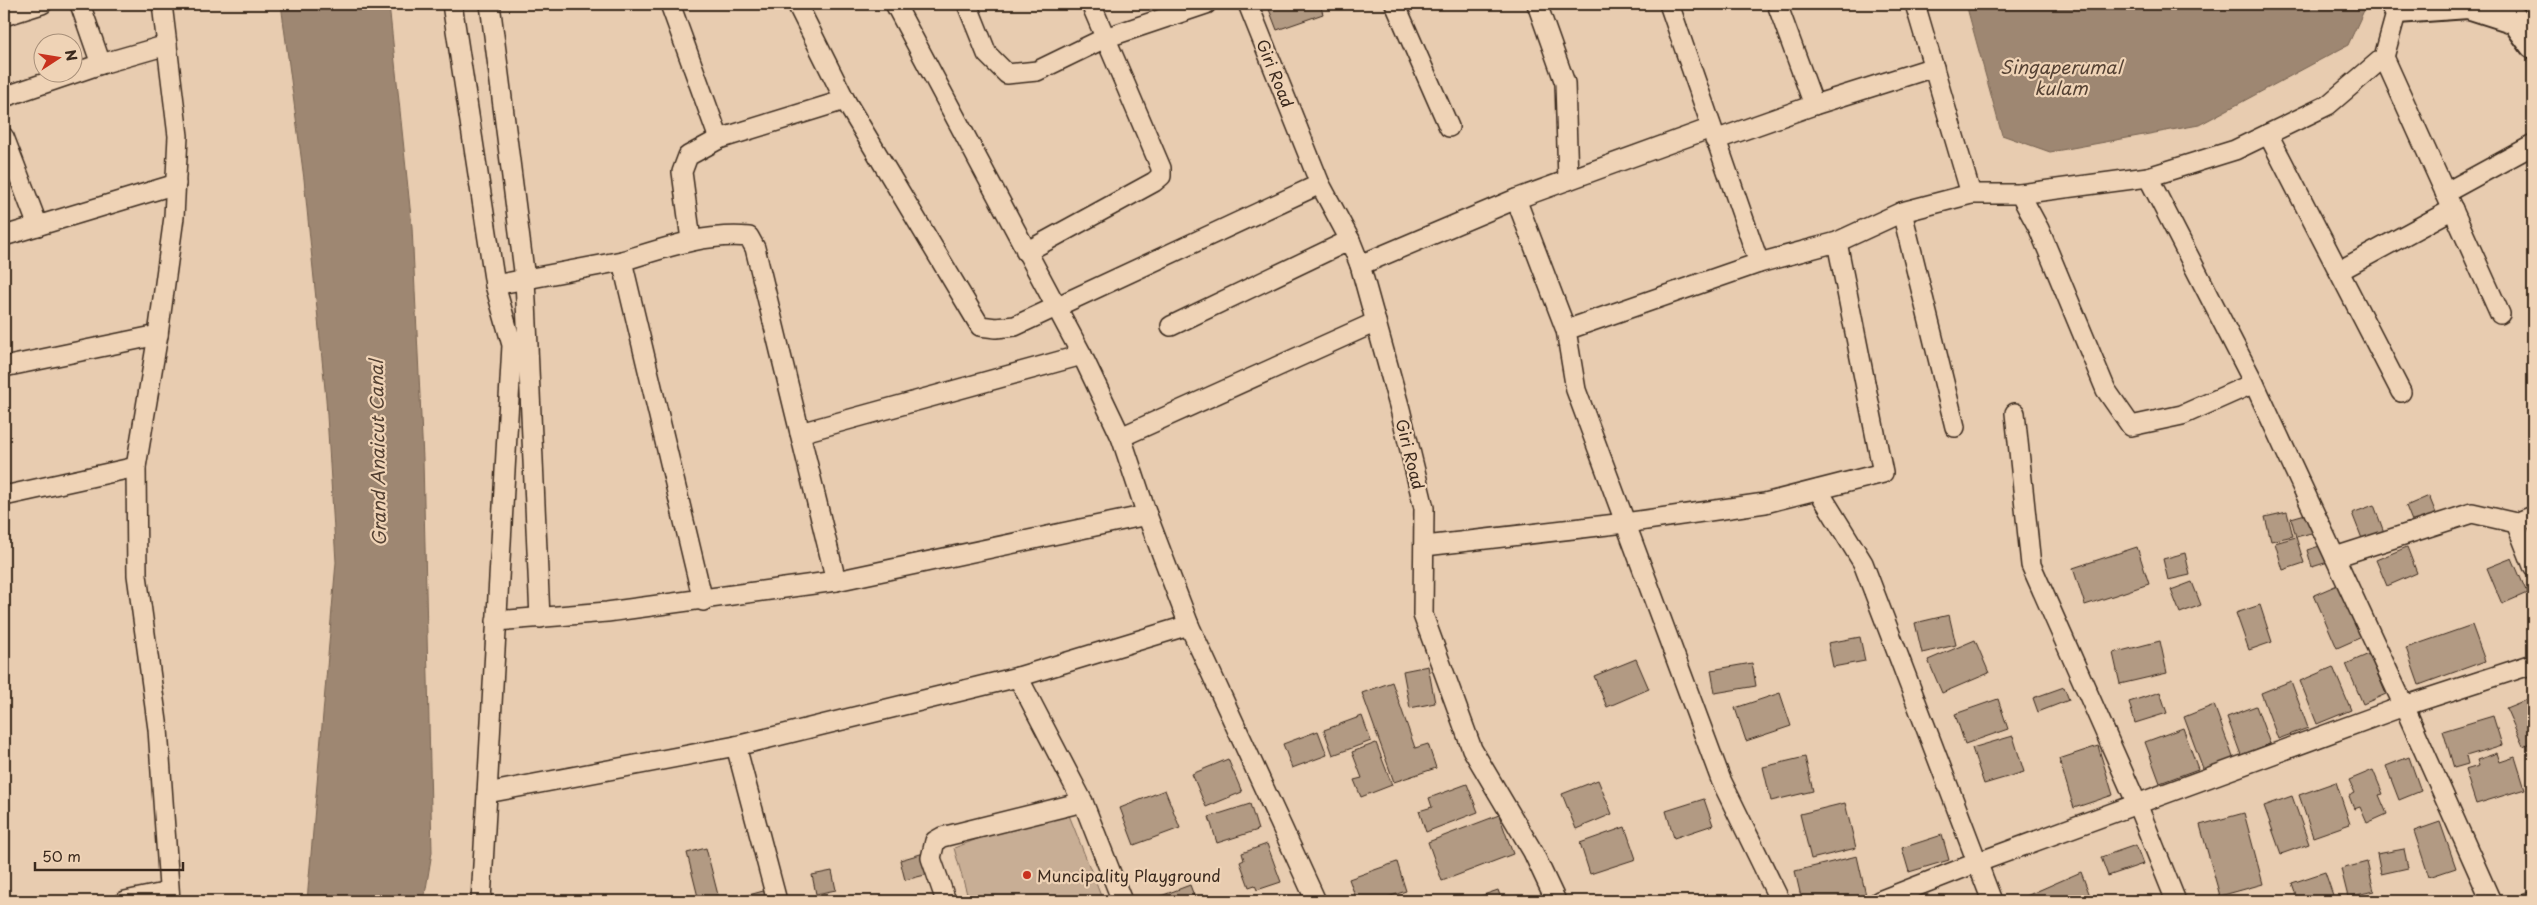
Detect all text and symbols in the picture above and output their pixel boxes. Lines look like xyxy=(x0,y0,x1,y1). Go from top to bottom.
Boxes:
north arrow xyxy=(32,32,82,82)
street label: Giri Road xyxy=(1251,35,1301,111)
text: N xyxy=(60,48,83,63)
water label: Singaperumal kulam xyxy=(2000,53,2125,101)
water label: Grand Anaicut Canal xyxy=(362,357,392,546)
street label: Giri Road xyxy=(1391,416,1431,492)
scale bar xyxy=(35,840,182,872)
text: 50 m xyxy=(42,844,81,867)
place label: Muncipality Playground xyxy=(1037,863,1221,887)
marker: Muncipality Playground xyxy=(1021,869,1033,881)

